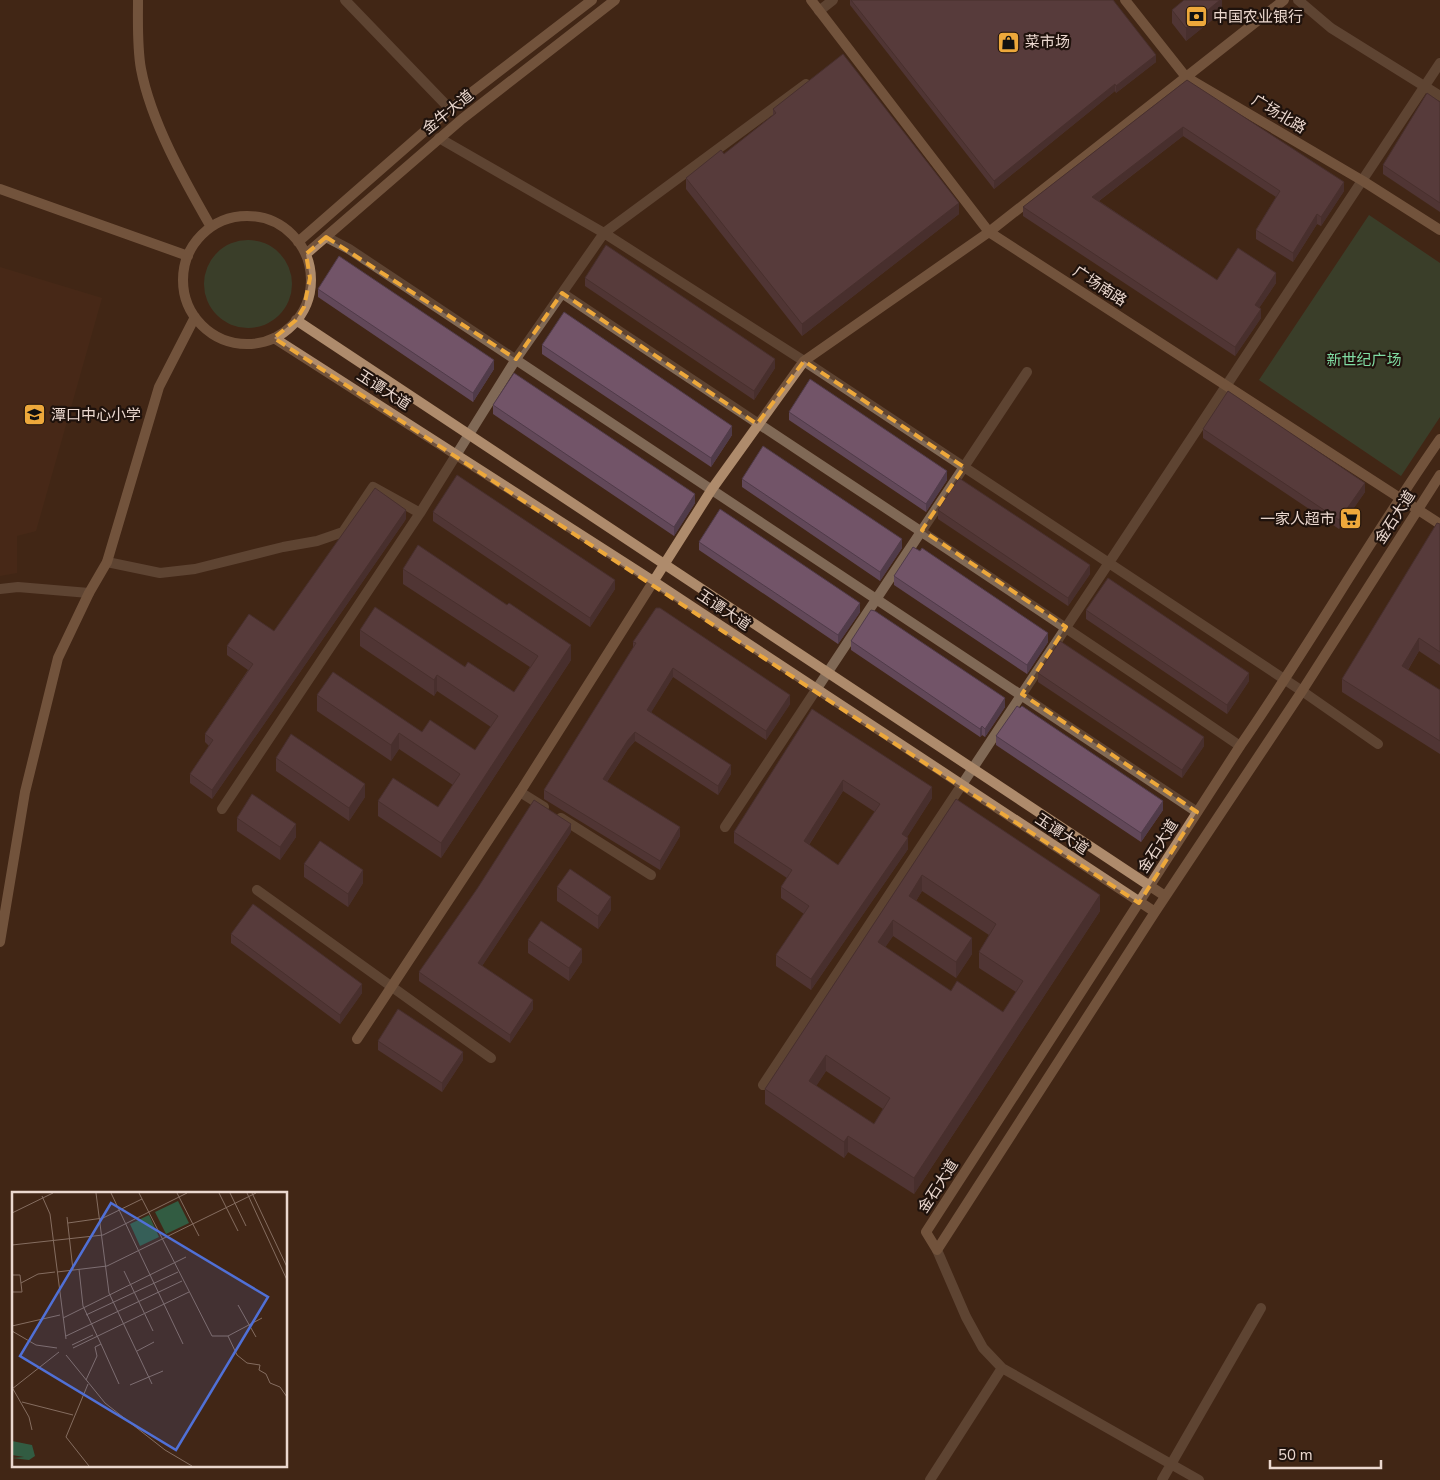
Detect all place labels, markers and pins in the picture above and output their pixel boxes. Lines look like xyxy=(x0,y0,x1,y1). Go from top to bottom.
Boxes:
bank icon: 中国农业银行 xyxy=(1185,5,1209,29)
place label: 中国农业银行 xyxy=(1213,7,1303,27)
shop icon: 菜市场 xyxy=(997,30,1021,54)
place label: 菜市场 xyxy=(1025,32,1070,52)
school or university icon: 潭口中心小学 xyxy=(23,403,47,427)
place label: 潭口中心小学 xyxy=(51,405,141,425)
supermarket icon: 一家人超市 xyxy=(1339,507,1363,531)
place label: 一家人超市 xyxy=(1260,509,1335,529)

